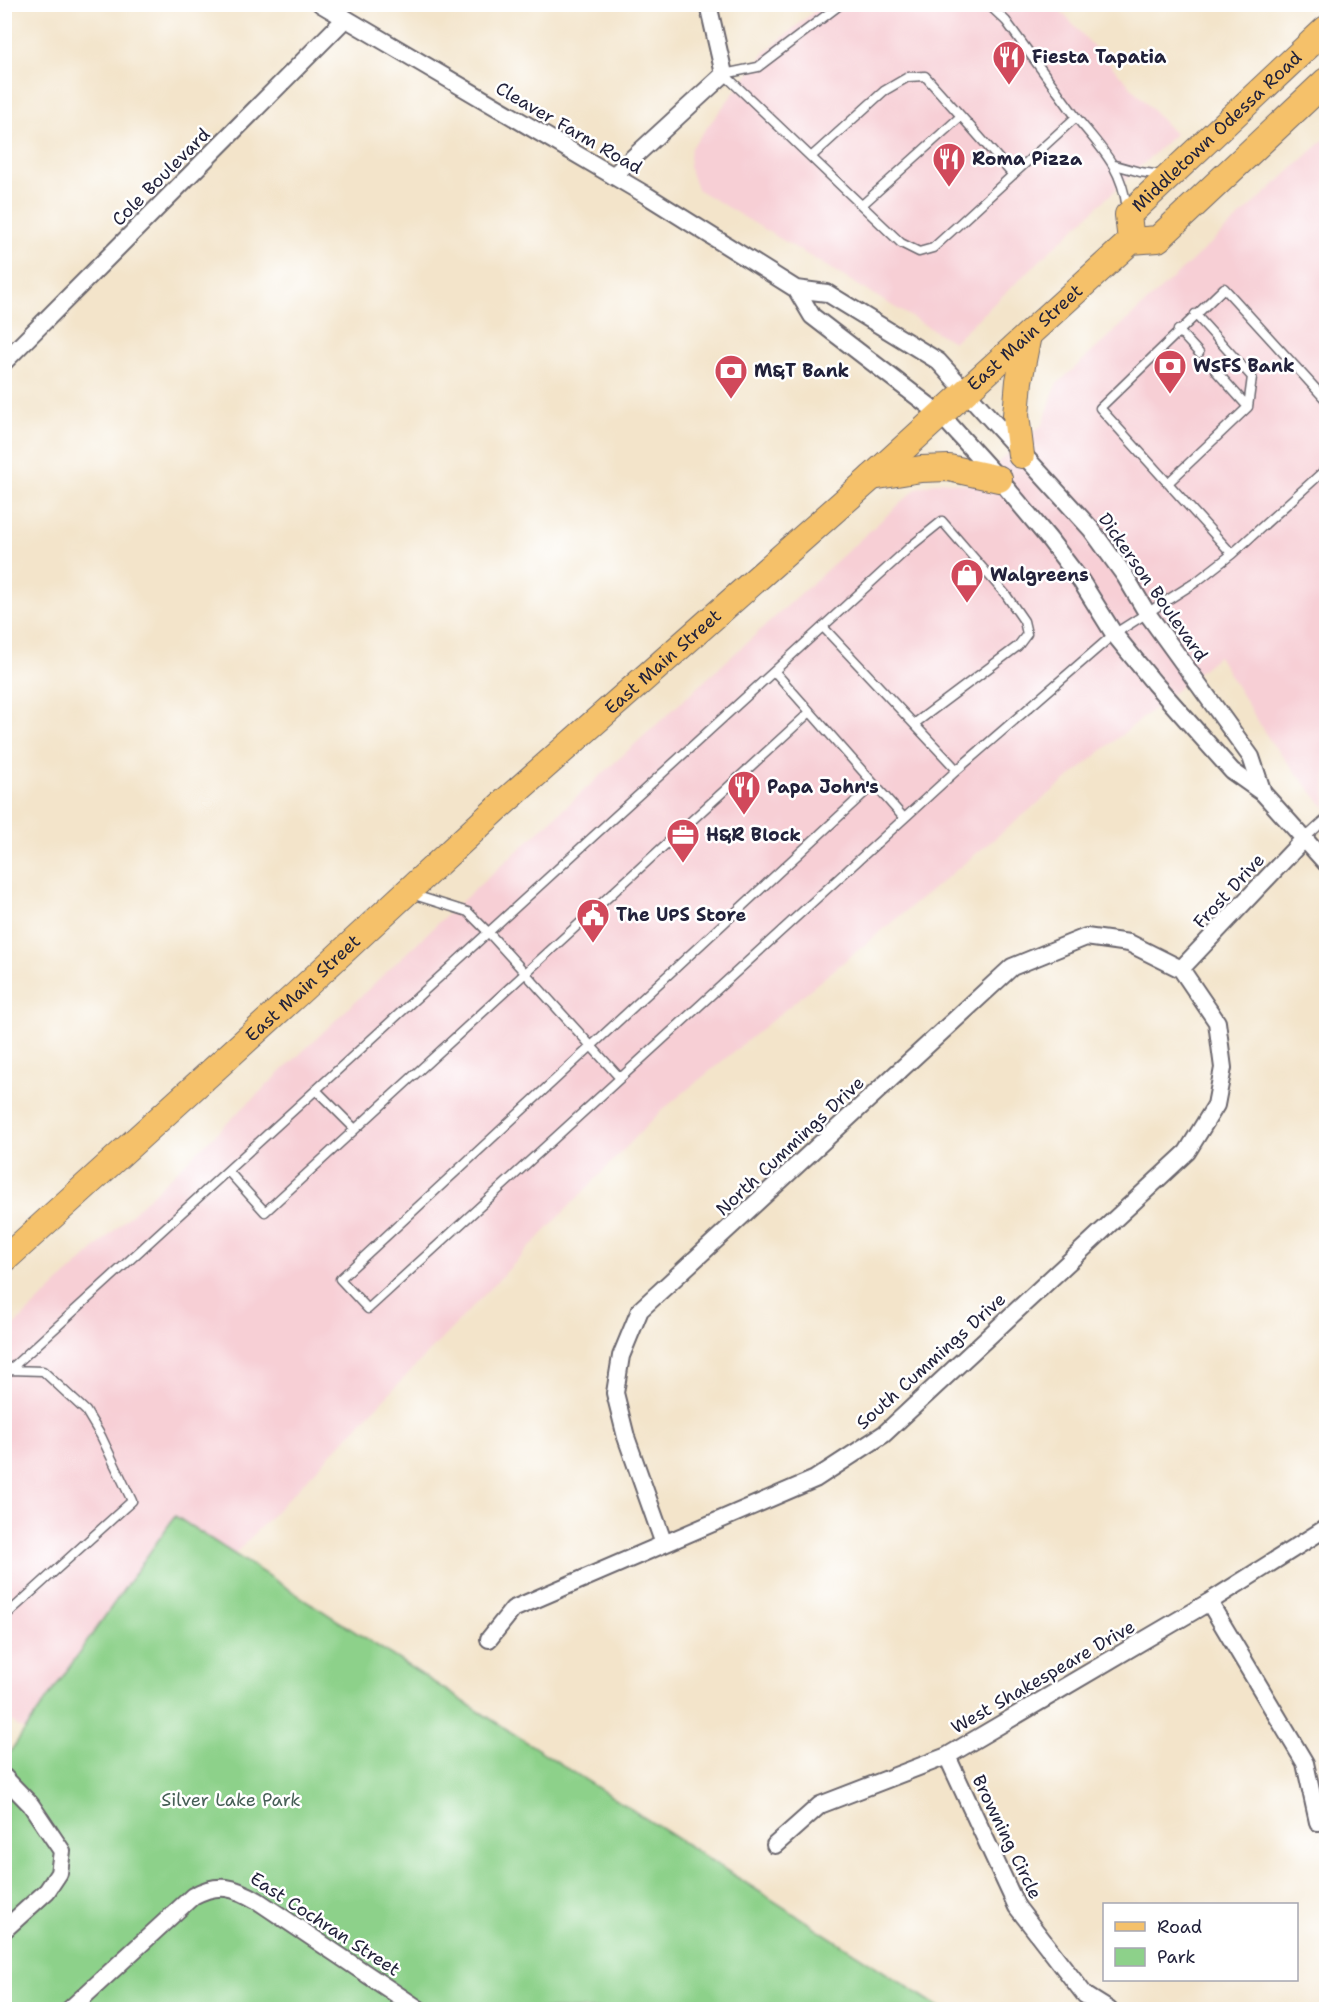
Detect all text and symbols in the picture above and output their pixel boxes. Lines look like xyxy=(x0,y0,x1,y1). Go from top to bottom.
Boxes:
restaurant icon: Fiesta Tapatia xyxy=(991,39,1027,86)
place label: Fiesta Tapatia xyxy=(1032,45,1167,69)
street label: Middletown Odessa Road xyxy=(1127,46,1307,217)
street label: Cleaver Farm Road xyxy=(491,76,647,180)
street label: Cole Boulevard xyxy=(107,123,215,231)
restaurant icon: Roma Pizza xyxy=(931,141,967,188)
place label: Roma Pizza xyxy=(972,147,1083,171)
street label: East Main Street xyxy=(962,279,1088,396)
bank icon: WSFS Bank xyxy=(1152,348,1188,395)
bank icon: M&T Bank xyxy=(713,353,749,400)
place label: WSFS Bank xyxy=(1193,354,1295,378)
place label: M&T Bank xyxy=(754,359,849,383)
street label: Dickerson Boulevard xyxy=(1093,508,1213,666)
shop icon: Walgreens xyxy=(949,557,985,604)
place label: Walgreens xyxy=(990,563,1089,587)
street label: East Main Street xyxy=(600,604,726,720)
restaurant icon: Papa John's xyxy=(726,769,762,816)
place label: Papa John's xyxy=(767,775,879,799)
office icon: H&R Block xyxy=(665,817,701,864)
place label: H&R Block xyxy=(706,823,801,847)
street label: Frost Drive xyxy=(1188,848,1270,934)
public building icon: The UPS Store xyxy=(575,897,611,944)
place label: The UPS Store xyxy=(616,903,746,927)
street label: East Main Street xyxy=(240,929,366,1047)
street label: North Cummings Drive xyxy=(711,1071,869,1221)
street label: South Cummings Drive xyxy=(851,1287,1011,1435)
street label: West Shakespeare Drive xyxy=(947,1614,1139,1740)
street label: Browning Circle xyxy=(967,1771,1047,1903)
park label: Silver Lake Park xyxy=(161,1788,301,1812)
street label: East Cochran Street xyxy=(245,1866,405,1982)
legend xyxy=(1103,1903,1298,1981)
text: Road xyxy=(1157,1915,1202,1939)
text: Park xyxy=(1157,1945,1196,1969)

